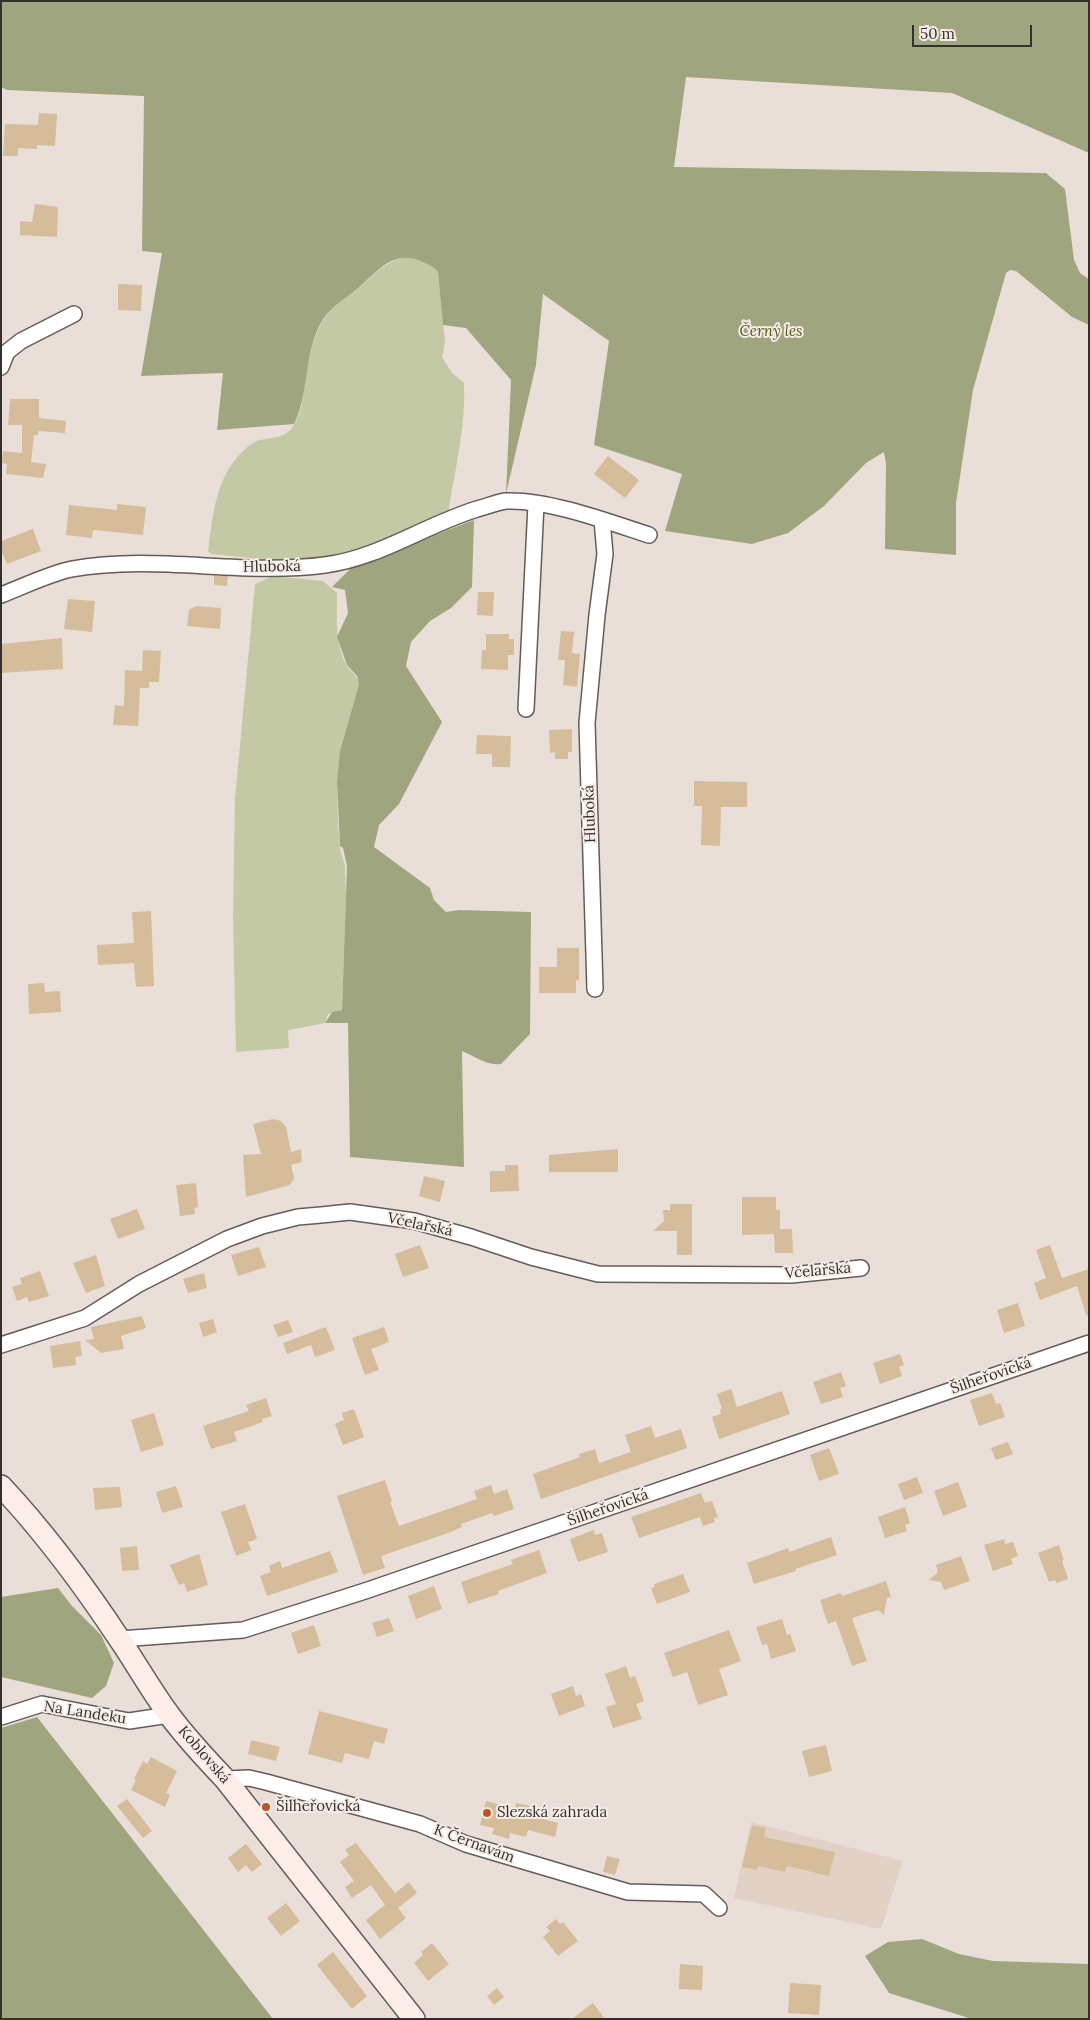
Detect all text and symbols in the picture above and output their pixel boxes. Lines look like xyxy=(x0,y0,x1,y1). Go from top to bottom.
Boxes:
scale bar xyxy=(915,15,1035,47)
text: 50 m xyxy=(920,24,955,43)
park label: Černý les xyxy=(740,323,802,341)
street label: Hluboká xyxy=(243,557,301,577)
street label: Hluboká xyxy=(580,785,600,843)
street label: Včelařská xyxy=(386,1209,454,1241)
street label: Včelařská xyxy=(784,1259,852,1283)
street label: Šilheřovická xyxy=(948,1354,1034,1398)
street label: Šilheřovická xyxy=(565,1486,651,1530)
street label: Na Landeku xyxy=(43,1698,127,1728)
street label: Koblovská xyxy=(174,1722,234,1788)
place label: Šilheřovická xyxy=(276,1798,360,1816)
marker: Šilheřovická xyxy=(260,1801,272,1813)
place label: Slezská zahrada xyxy=(497,1804,607,1822)
marker: Slezská zahrada xyxy=(481,1807,493,1819)
street label: K Černavám xyxy=(431,1821,517,1867)

